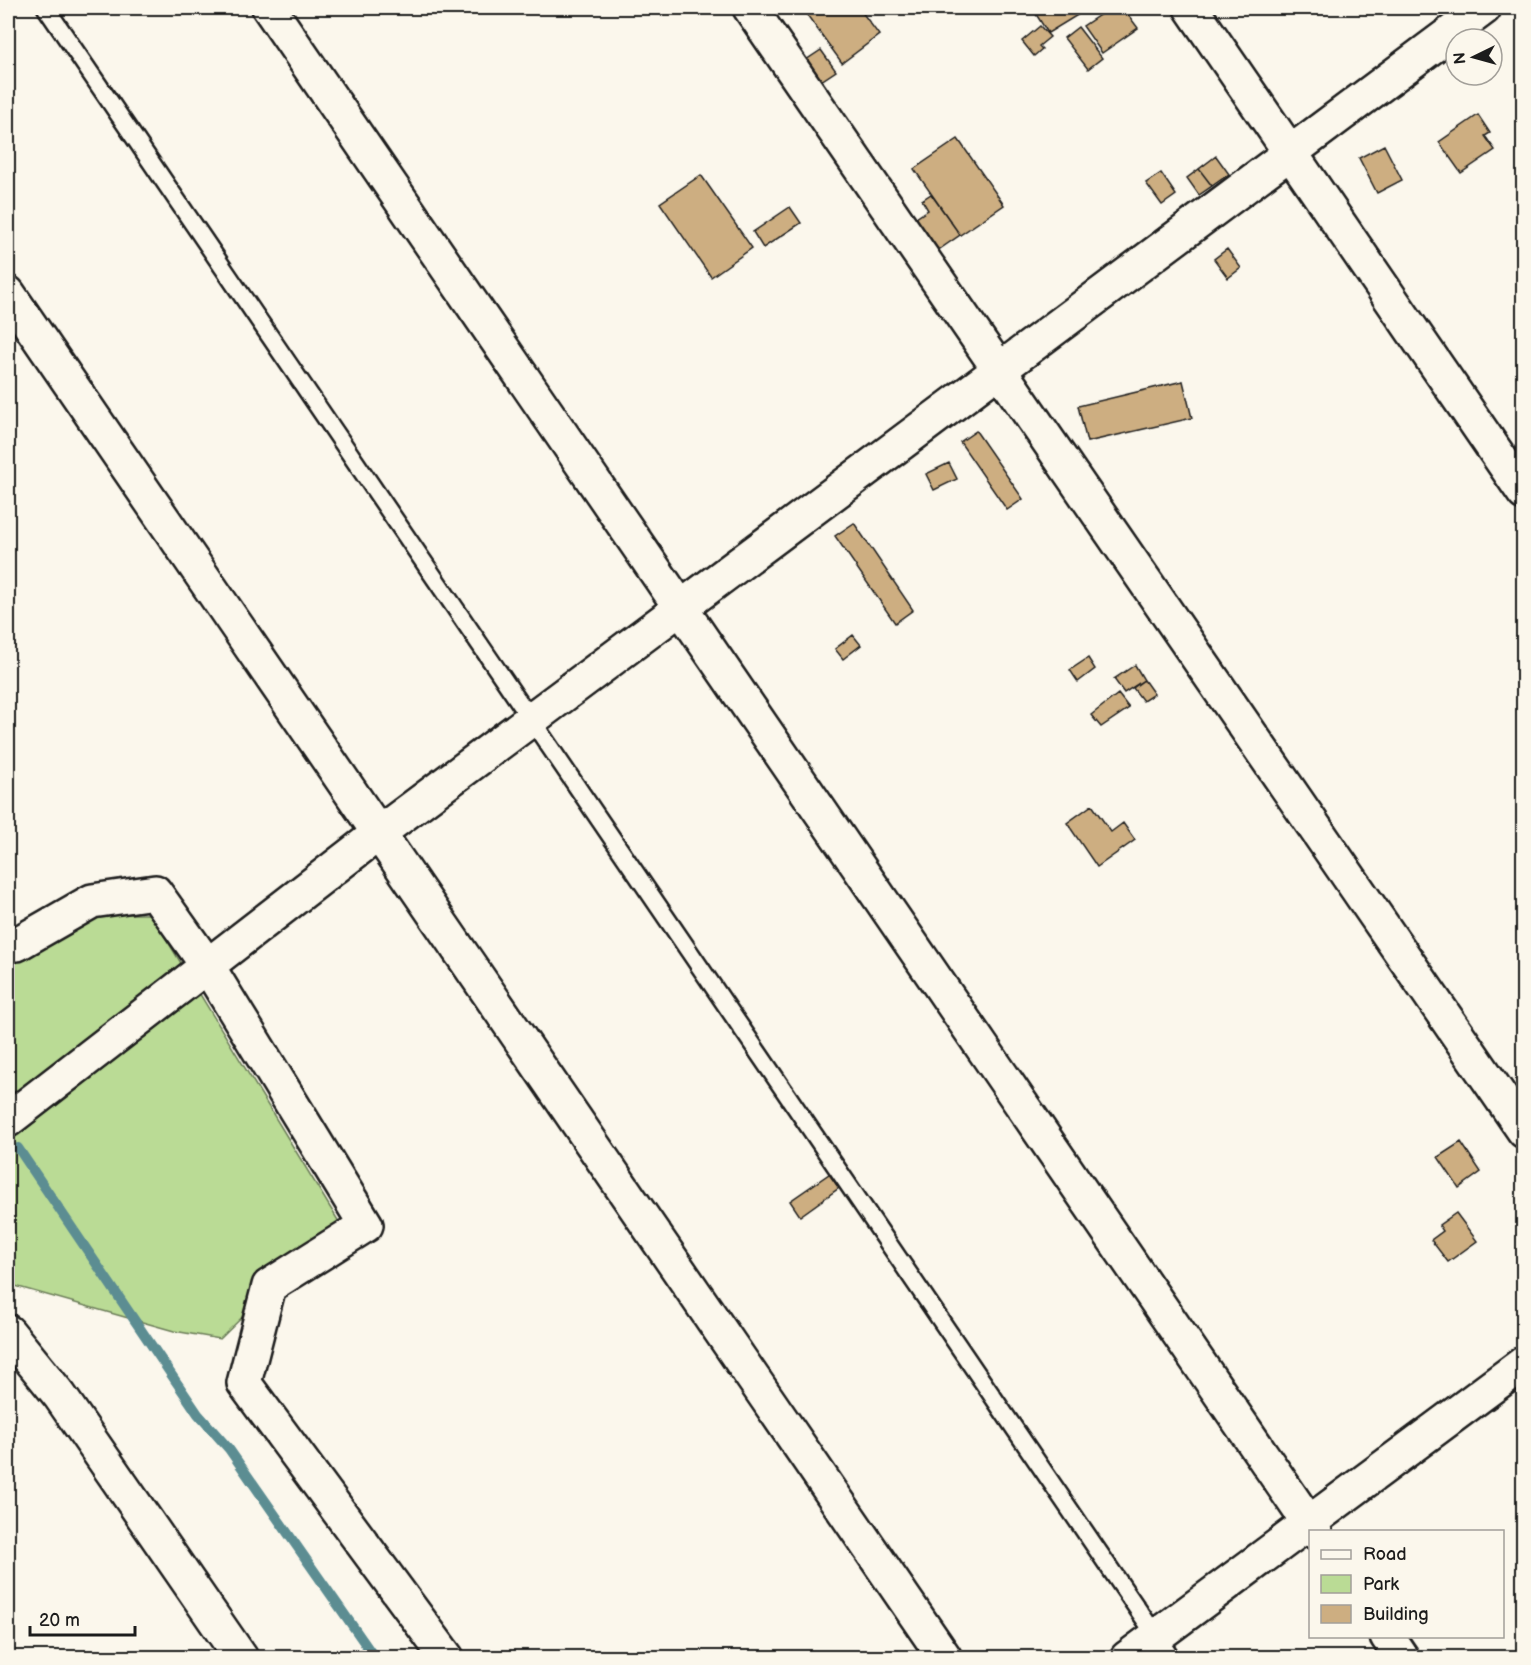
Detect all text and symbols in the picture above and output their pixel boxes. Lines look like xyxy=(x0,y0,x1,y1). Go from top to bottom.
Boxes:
north arrow xyxy=(1444,27,1504,87)
text: N xyxy=(1451,51,1471,65)
legend xyxy=(1309,1530,1504,1638)
text: Road xyxy=(1363,1544,1407,1565)
text: Park xyxy=(1363,1574,1399,1595)
scale bar xyxy=(30,1599,135,1637)
text: Building xyxy=(1363,1604,1429,1625)
text: 20 m xyxy=(39,1610,80,1631)

